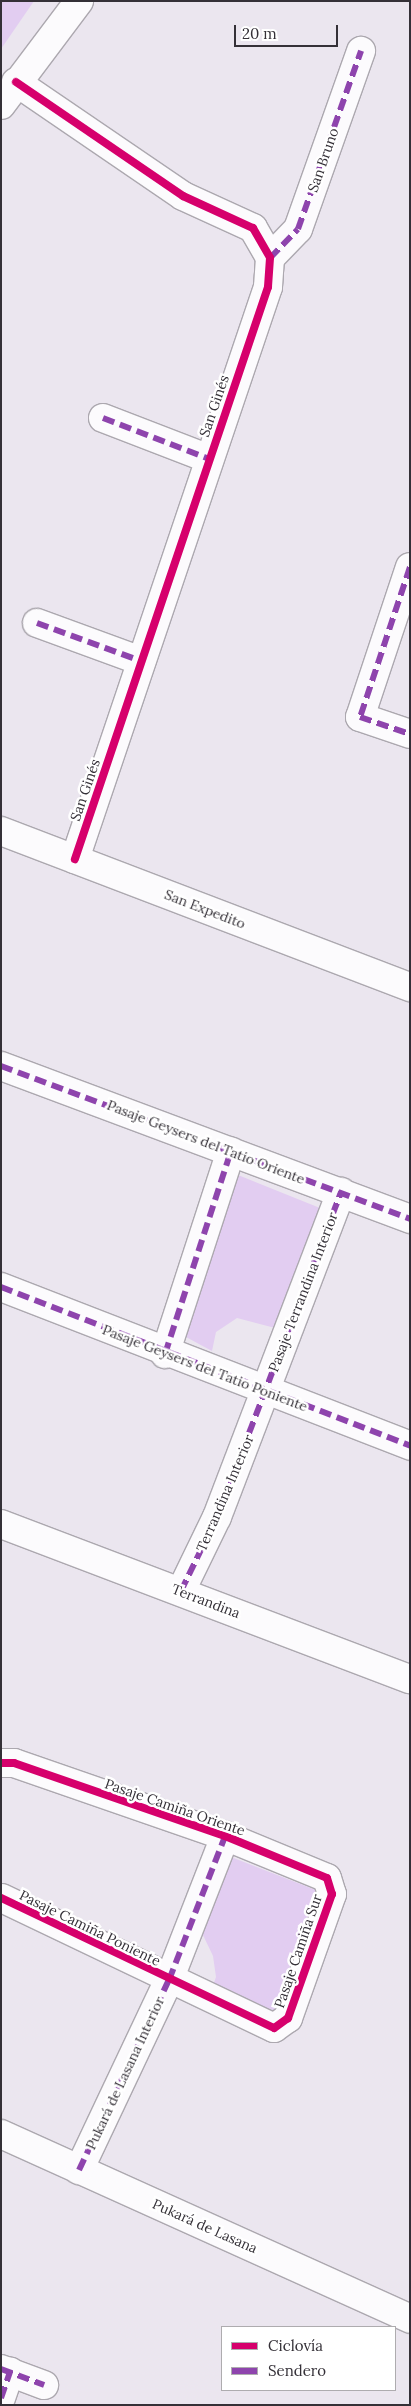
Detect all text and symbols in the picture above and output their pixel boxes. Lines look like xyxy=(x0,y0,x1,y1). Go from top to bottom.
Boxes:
scale bar xyxy=(236,15,340,47)
text: 20 m xyxy=(242,24,277,43)
street label: San Bruno xyxy=(304,126,342,194)
street label: San Ginés xyxy=(196,373,232,439)
street label: San Ginés xyxy=(67,757,103,823)
street label: San Expedito xyxy=(162,886,248,932)
street label: Pasaje Geysers del Tatio Oriente xyxy=(105,1096,307,1188)
street label: Pasaje Terrandina Interior xyxy=(265,1210,341,1374)
street label: Pasaje Geysers del Tatio Poniente xyxy=(100,1321,310,1415)
street label: Terrandina Interior xyxy=(193,1432,257,1554)
street label: Terrandina xyxy=(170,1580,242,1622)
street label: Pasaje Camiña Oriente xyxy=(103,1775,247,1839)
street label: Pasaje Camiña Poniente xyxy=(17,1886,163,1970)
street label: Pasaje Camiña Sur xyxy=(271,1892,325,2010)
street label: Pukará de Lasana Interior xyxy=(82,1994,168,2152)
street label: Pukará de Lasana xyxy=(150,2195,260,2257)
legend xyxy=(221,2326,396,2391)
text: Ciclovía xyxy=(268,2336,323,2355)
text: Sendero xyxy=(268,2361,326,2380)

